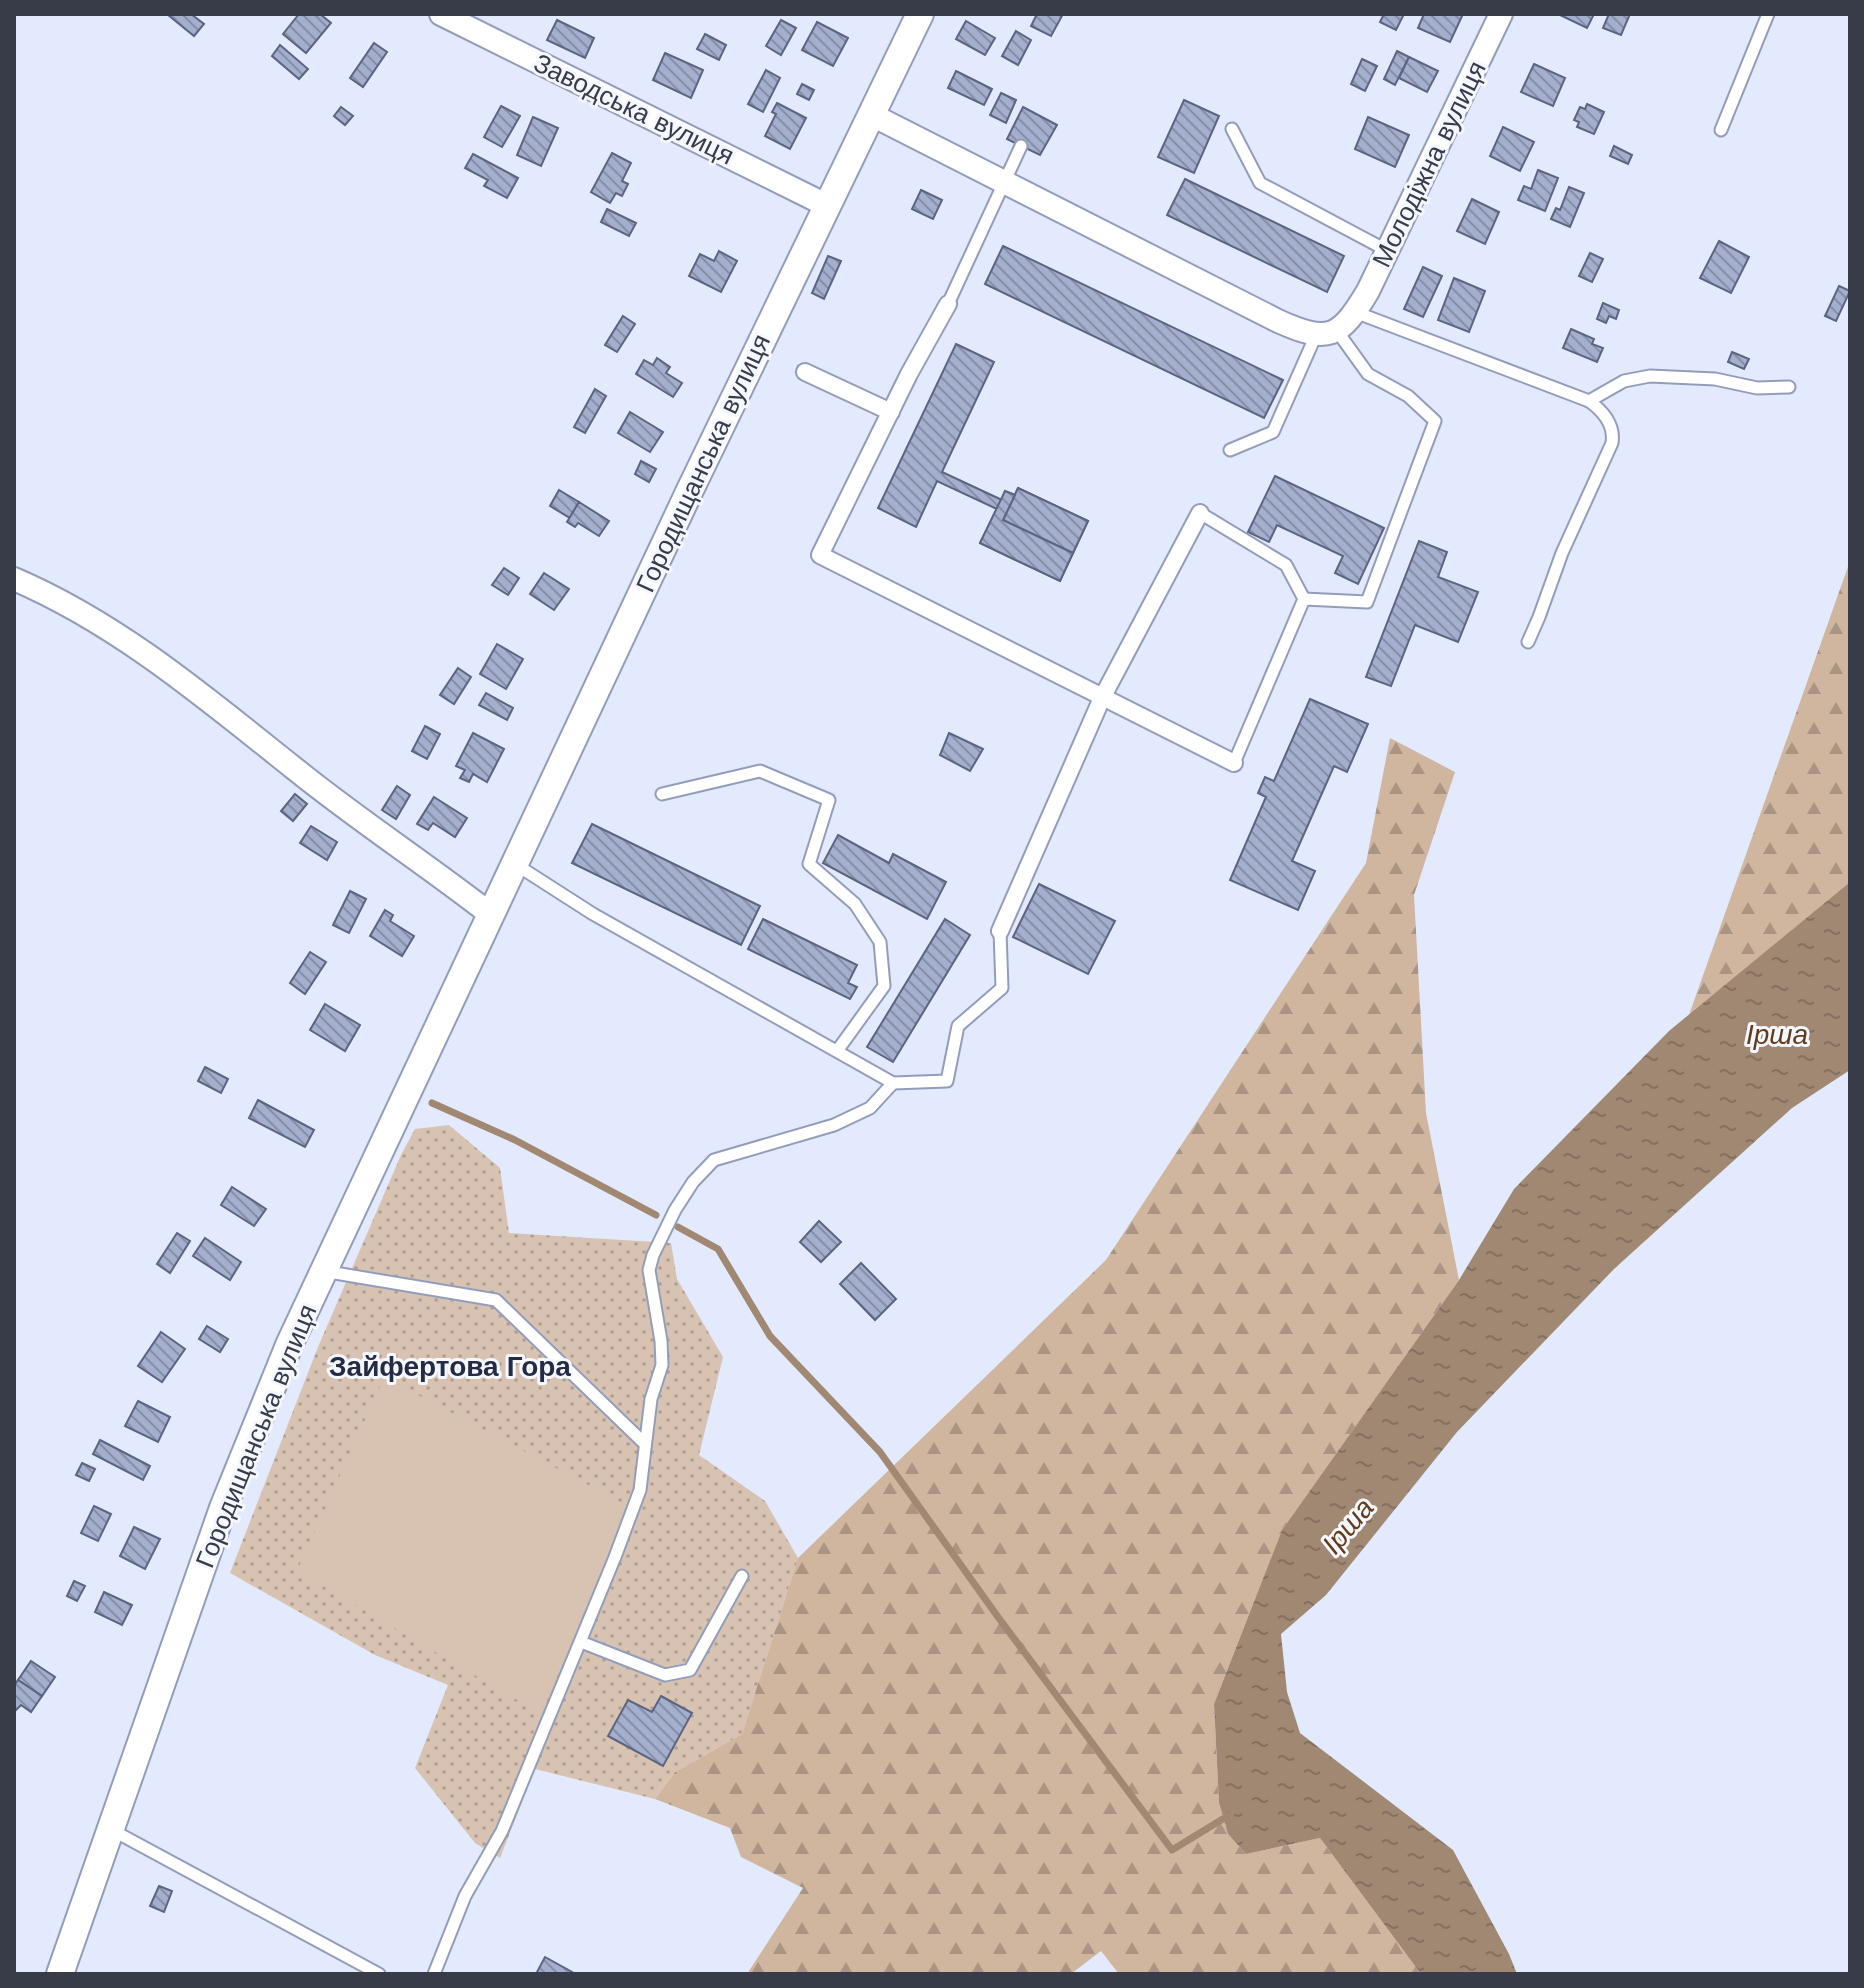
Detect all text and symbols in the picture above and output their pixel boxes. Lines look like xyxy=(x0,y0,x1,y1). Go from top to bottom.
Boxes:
street label: Заводська вулиця xyxy=(529,48,739,170)
street label: Молодіжна вулиця xyxy=(1366,56,1492,272)
street label: Городищанська вулиця xyxy=(630,329,776,597)
water label: Ірша xyxy=(1746,1018,1808,1051)
street label: Городищанська вулиця xyxy=(189,1300,323,1572)
district label: Зайфертова Гора xyxy=(329,1350,571,1383)
water label: Ірша xyxy=(1315,1492,1381,1560)

